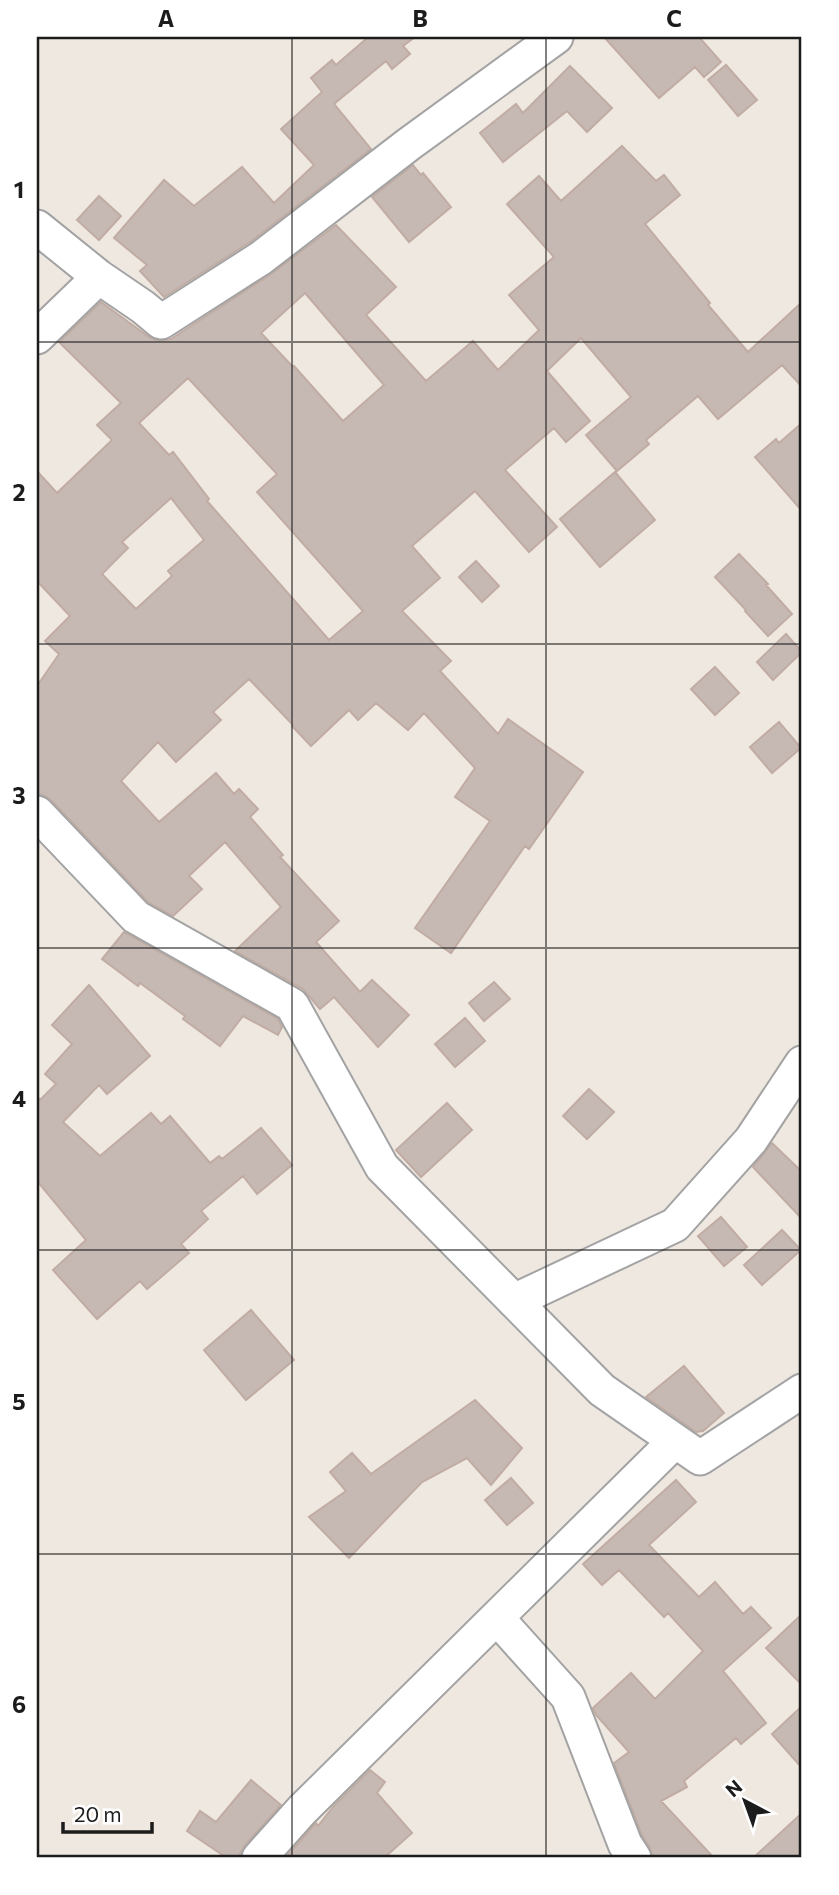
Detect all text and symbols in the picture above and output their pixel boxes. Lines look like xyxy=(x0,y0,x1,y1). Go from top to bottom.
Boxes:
text: A xyxy=(158,4,175,32)
text: B xyxy=(412,4,428,32)
text: C xyxy=(666,4,682,32)
text: 1 xyxy=(14,175,24,203)
text: 2 xyxy=(12,478,26,506)
text: 3 xyxy=(12,781,26,809)
text: 4 xyxy=(12,1084,26,1112)
text: 5 xyxy=(12,1387,26,1415)
text: 6 xyxy=(12,1690,26,1718)
north arrow xyxy=(710,1766,780,1836)
text: N xyxy=(721,1774,746,1801)
scale bar xyxy=(63,1790,152,1834)
text: 20 m xyxy=(74,1801,122,1826)

